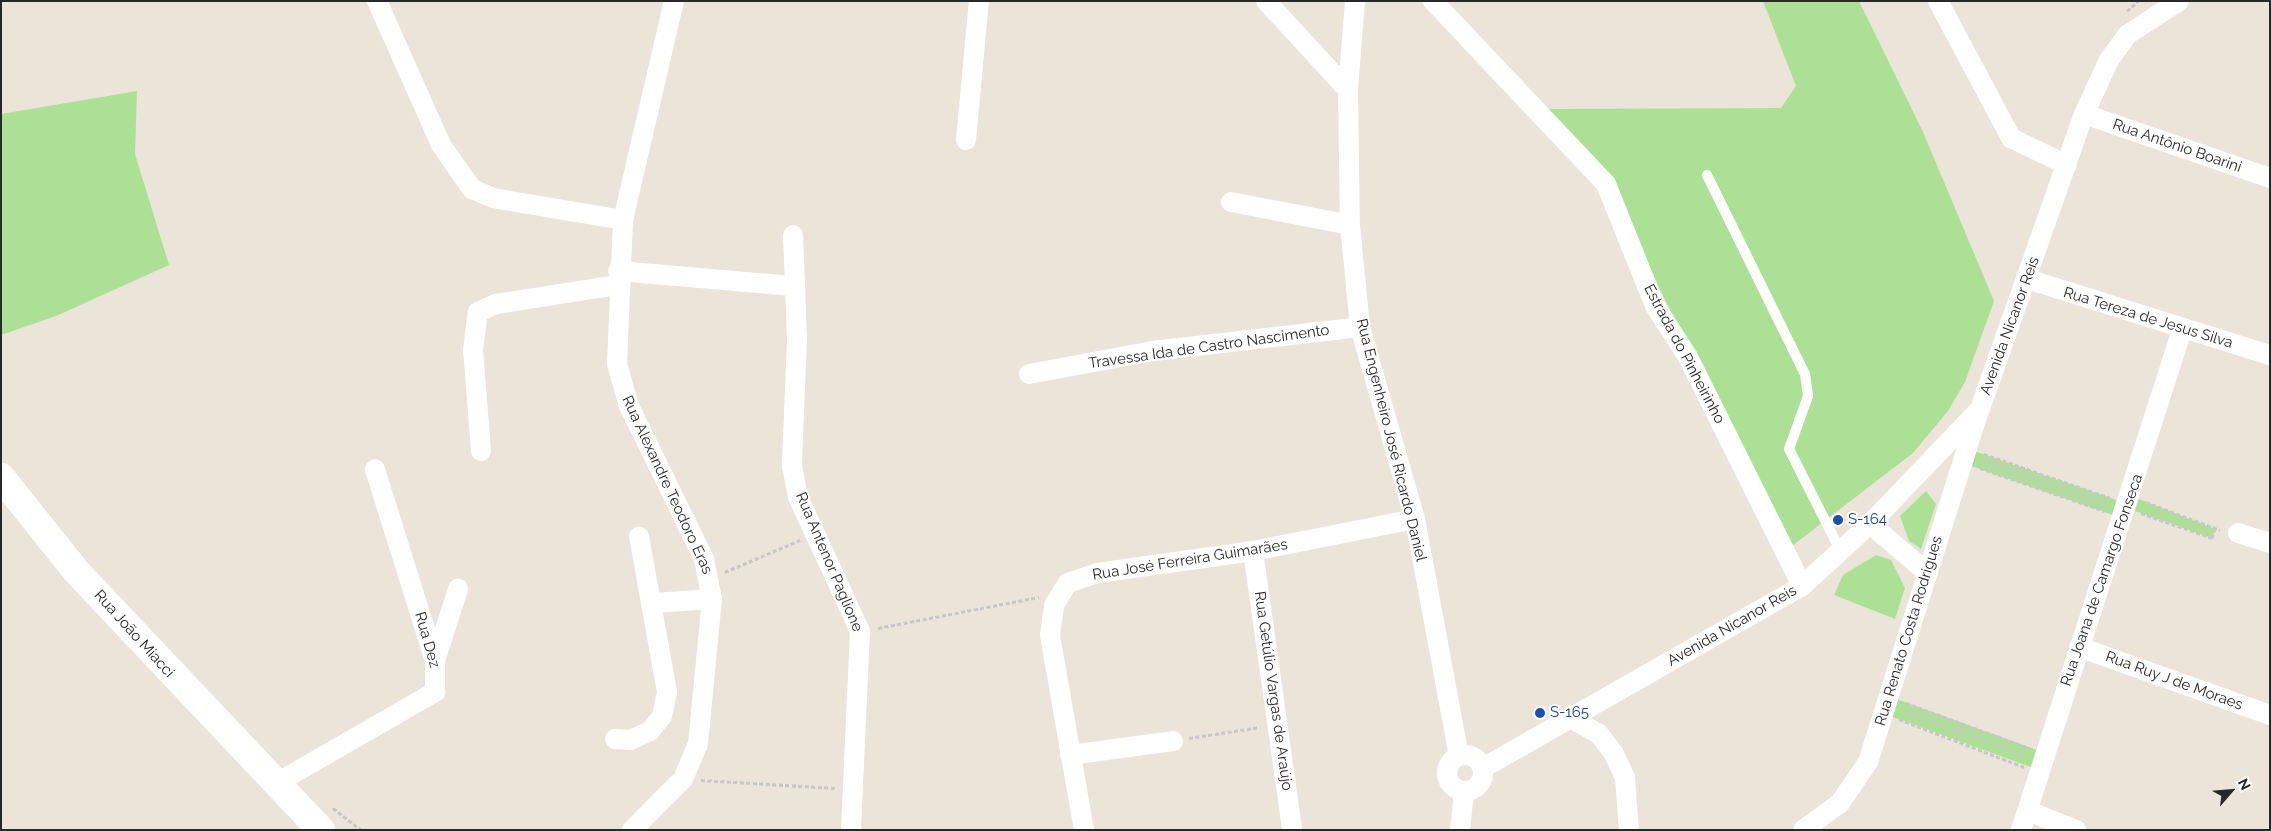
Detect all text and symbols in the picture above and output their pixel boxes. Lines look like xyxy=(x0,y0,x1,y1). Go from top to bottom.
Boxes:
street label: Rua Antônio Boarini xyxy=(2110,115,2244,177)
street label: Avenida Nicanor Reis xyxy=(1977,254,2043,398)
street label: Estrada do Pinheirinho xyxy=(1640,281,1728,427)
street label: Rua Tereza de Jesus Silva xyxy=(2061,283,2235,353)
street label: Rua Engenheiro José Ricardo Daniel xyxy=(1352,317,1430,563)
street label: Travessa Ida de Castro Nascimento xyxy=(1087,321,1331,373)
street label: Rua Alexandre Teodoro Eras xyxy=(618,393,716,577)
street label: Rua Joana de Camargo Fonseca xyxy=(2057,471,2147,689)
street label: Rua Antenor Paglione xyxy=(791,489,867,635)
place label: S-164 xyxy=(1848,511,1887,529)
marker: S-164 xyxy=(1832,514,1844,526)
street label: Rua Renato Costa Rodrigues xyxy=(1872,534,1946,728)
street label: Rua José Ferreira Guimarães xyxy=(1091,536,1289,584)
street label: Avenida Nicanor Reis xyxy=(1664,582,1800,670)
street label: Rua João Miacci xyxy=(90,586,178,682)
street label: Rua Getúlio Vargas de Araújo xyxy=(1250,590,1296,792)
street label: Rua Dez xyxy=(410,610,444,670)
street label: Rua Ruy J de Moraes xyxy=(2103,648,2245,714)
place label: S-165 xyxy=(1550,704,1589,722)
marker: S-165 xyxy=(1534,707,1546,719)
north arrow xyxy=(2206,766,2256,816)
text: N xyxy=(2235,776,2254,793)

